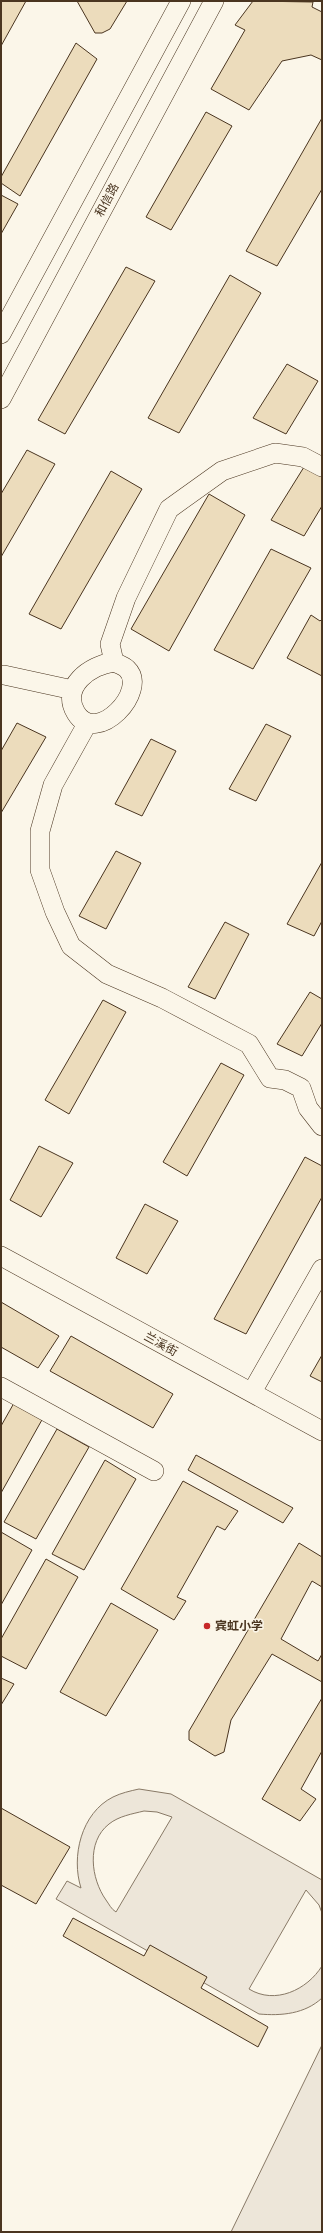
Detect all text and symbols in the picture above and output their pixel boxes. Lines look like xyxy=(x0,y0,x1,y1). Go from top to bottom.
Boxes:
street label: 和信路 xyxy=(91,180,122,219)
street label: 兰溪街 xyxy=(142,1328,181,1359)
place label: 宾虹小学 xyxy=(215,1618,263,1633)
marker: 宾虹小学 xyxy=(202,1621,212,1631)

